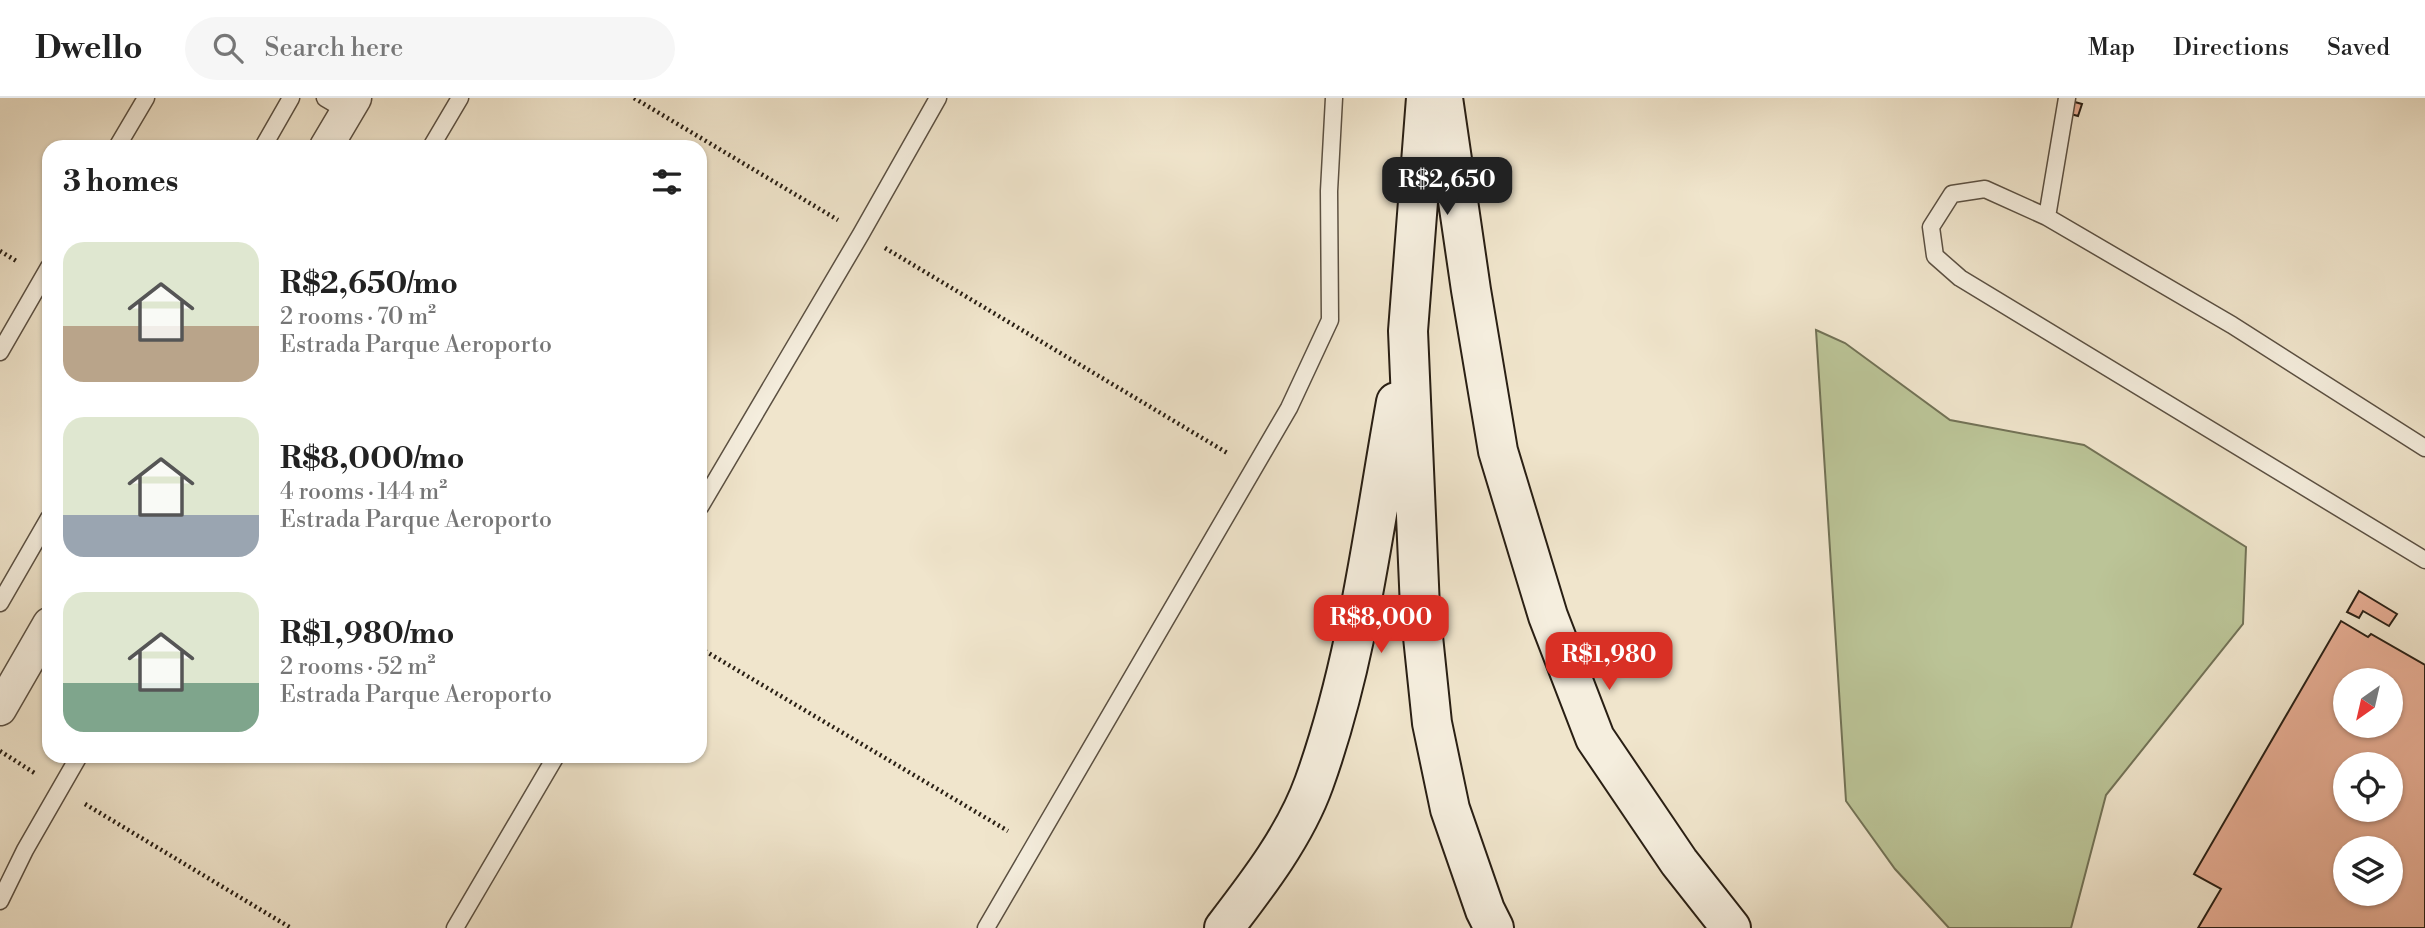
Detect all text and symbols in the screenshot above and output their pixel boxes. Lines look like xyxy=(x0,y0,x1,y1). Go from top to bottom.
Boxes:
search box xyxy=(185,17,675,80)
text: Dwello xyxy=(35,28,143,69)
icon: search xyxy=(209,29,247,67)
text: Search here xyxy=(265,32,403,64)
text: Map xyxy=(2088,33,2135,63)
text: Directions xyxy=(2173,33,2289,63)
text: Saved xyxy=(2327,33,2390,63)
pin: R$2,650 xyxy=(1382,158,1512,217)
text: 3 homes xyxy=(63,163,178,201)
icon: filters xyxy=(648,163,686,201)
text: R$2,650 xyxy=(1398,166,1496,194)
text: R$2,650/mo xyxy=(280,265,458,303)
icon: home xyxy=(119,270,203,354)
text: 2 rooms · 70 m² xyxy=(280,303,436,331)
text: Estrada Parque Aeroporto xyxy=(280,331,552,359)
text: R$8,000/mo xyxy=(280,440,464,478)
icon: home xyxy=(119,445,203,529)
text: 4 rooms · 144 m² xyxy=(280,478,447,506)
text: Estrada Parque Aeroporto xyxy=(280,506,552,534)
pin: R$8,000 xyxy=(1316,596,1446,655)
text: R$8,000 xyxy=(1330,604,1432,632)
text: R$1,980/mo xyxy=(280,615,455,653)
icon: home xyxy=(119,620,203,704)
pin: R$1,980 xyxy=(1544,632,1674,692)
text: R$1,980 xyxy=(1562,641,1656,669)
text: 2 rooms · 52 m² xyxy=(280,653,436,681)
north arrow xyxy=(2333,668,2403,738)
map controls xyxy=(2333,668,2403,906)
text: Estrada Parque Aeroporto xyxy=(280,681,552,709)
button: locate xyxy=(2333,752,2403,822)
button: layers xyxy=(2333,836,2403,906)

